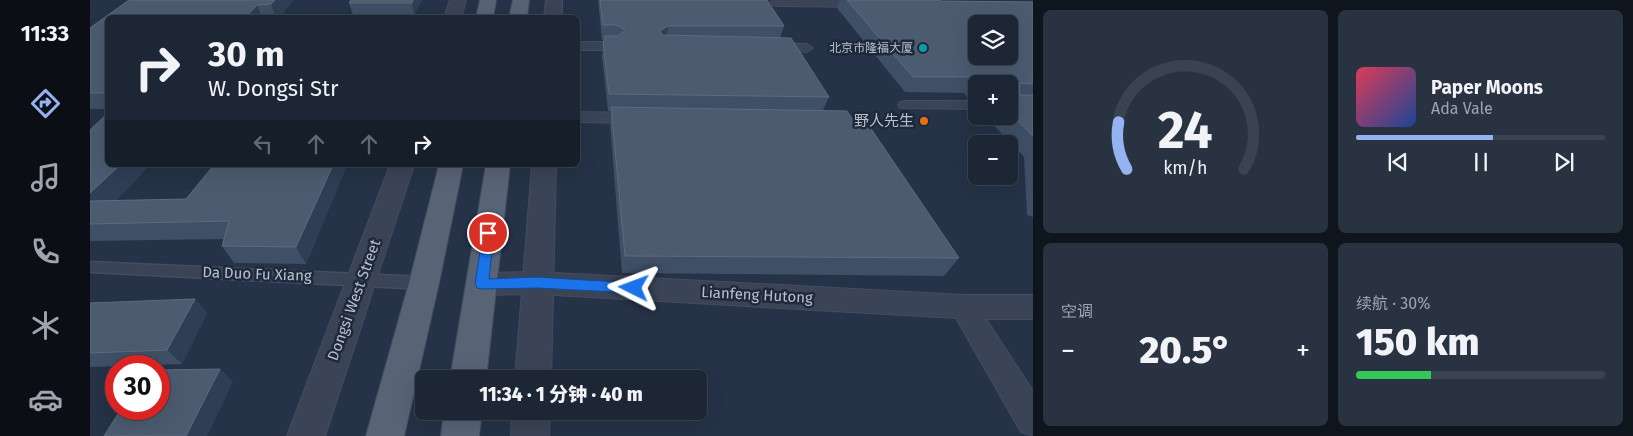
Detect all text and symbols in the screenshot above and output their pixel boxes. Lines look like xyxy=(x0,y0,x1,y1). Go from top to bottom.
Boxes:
map controls xyxy=(968,15,1018,185)
button: layers xyxy=(968,15,1018,65)
text: 11:33 xyxy=(21,20,69,47)
text: 30 m xyxy=(208,33,285,75)
icon: right xyxy=(125,35,190,100)
place label: 北京市隆福大厦 xyxy=(829,41,913,55)
marker: 北京市隆福大厦 xyxy=(917,42,929,54)
text: W. Dongsi Str xyxy=(208,75,339,102)
button: + xyxy=(968,75,1018,125)
text: Paper Moons xyxy=(1431,76,1543,99)
icon: directions xyxy=(28,86,63,121)
text: 24 xyxy=(1158,99,1213,162)
text: Ada Vale xyxy=(1431,99,1493,118)
place label: 野人先生 xyxy=(854,112,914,130)
marker: 野人先生 xyxy=(918,115,930,127)
icon: left xyxy=(249,130,277,158)
icon: ahead xyxy=(302,130,330,158)
icon: ahead xyxy=(355,130,383,158)
icon: right xyxy=(408,130,436,158)
button: − xyxy=(968,135,1018,185)
icon: previous xyxy=(1384,148,1412,176)
icon: pause xyxy=(1467,148,1495,176)
icon: next xyxy=(1550,148,1578,176)
text: km/h xyxy=(1163,157,1208,179)
icon: music xyxy=(28,160,63,195)
pin xyxy=(467,212,509,254)
icon: arrive xyxy=(474,219,502,247)
icon: phone xyxy=(28,234,63,269)
street label: Dongsi West Street xyxy=(324,236,384,363)
position arrow xyxy=(607,261,659,313)
street label: Da Duo Fu Xiang xyxy=(202,263,312,285)
street label: Lianfeng Hutong xyxy=(701,283,813,307)
text: 续航 · 30% xyxy=(1356,294,1430,313)
text: 空调 xyxy=(1061,302,1093,321)
icon: climate xyxy=(28,308,63,343)
text: 150 km xyxy=(1356,319,1479,365)
text: 20.5° xyxy=(1139,327,1232,373)
text: − xyxy=(1061,334,1075,367)
text: + xyxy=(1296,334,1310,367)
speed limit sign: 30 xyxy=(105,355,170,420)
icon: car xyxy=(28,382,63,417)
text: 11:34 · 1 分钟 · 40 m xyxy=(479,383,643,406)

